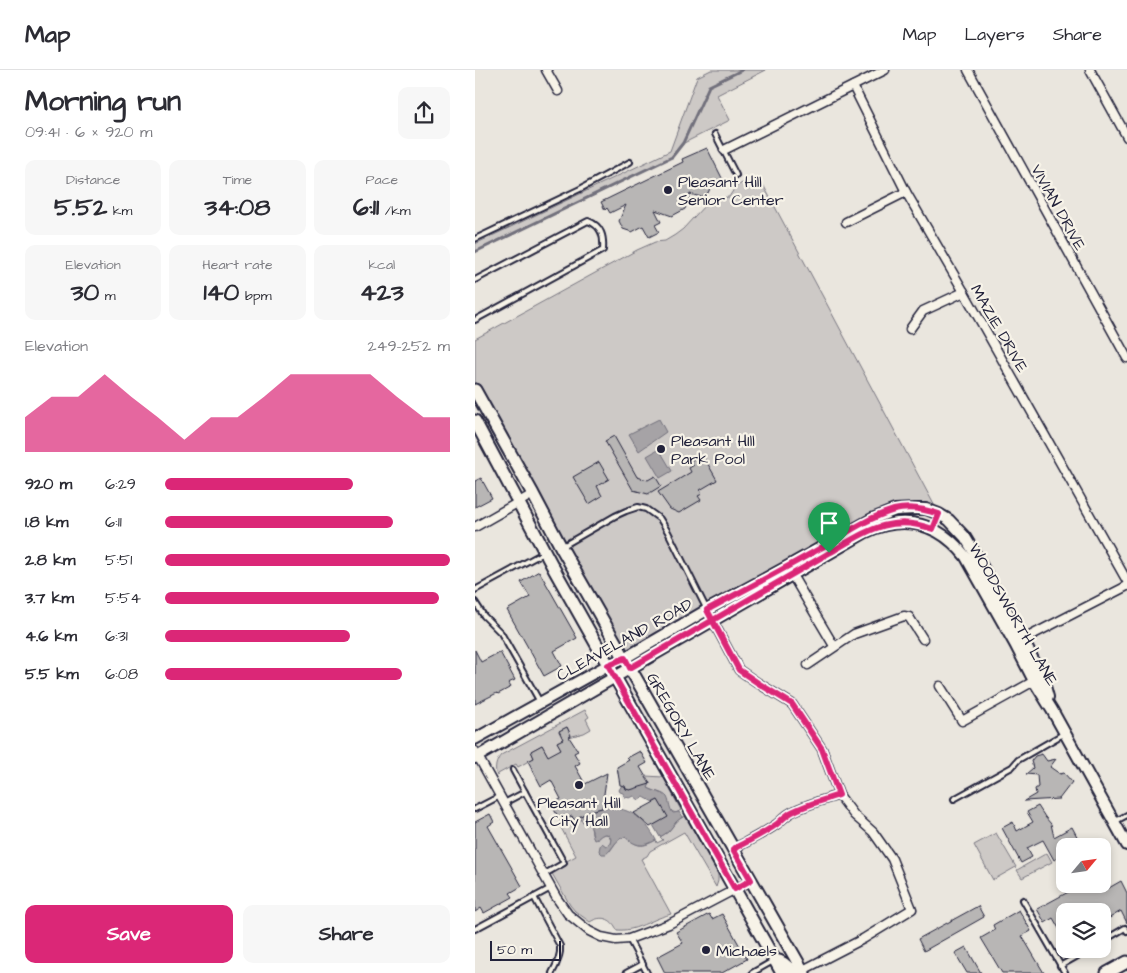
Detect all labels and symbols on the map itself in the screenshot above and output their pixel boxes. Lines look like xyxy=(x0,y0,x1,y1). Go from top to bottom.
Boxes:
street label: VIVIAN DRIVE xyxy=(1025,160,1091,255)
place label: Pleasant Hill Senior Center xyxy=(678,171,784,211)
marker: Pleasant Hill Senior Center xyxy=(662,184,674,196)
street label: MAZIE DRIVE xyxy=(965,281,1033,377)
place label: Pleasant HIll Park Pool xyxy=(671,430,755,470)
marker: Pleasant HIll Park Pool xyxy=(655,443,667,455)
pin xyxy=(808,502,850,553)
street label: WOODSWORTH LANE xyxy=(963,539,1063,690)
street label: CLEAVELAND ROAD xyxy=(552,593,697,686)
street label: GREGORY LANE xyxy=(641,669,721,785)
marker: Pleasant Hill City Hall xyxy=(573,779,585,791)
place label: Pleasant Hill City Hall xyxy=(537,792,621,833)
north arrow xyxy=(1056,838,1111,892)
scale bar xyxy=(490,938,561,961)
place label: Michaels xyxy=(716,940,777,962)
marker: Michaels xyxy=(700,944,712,956)

